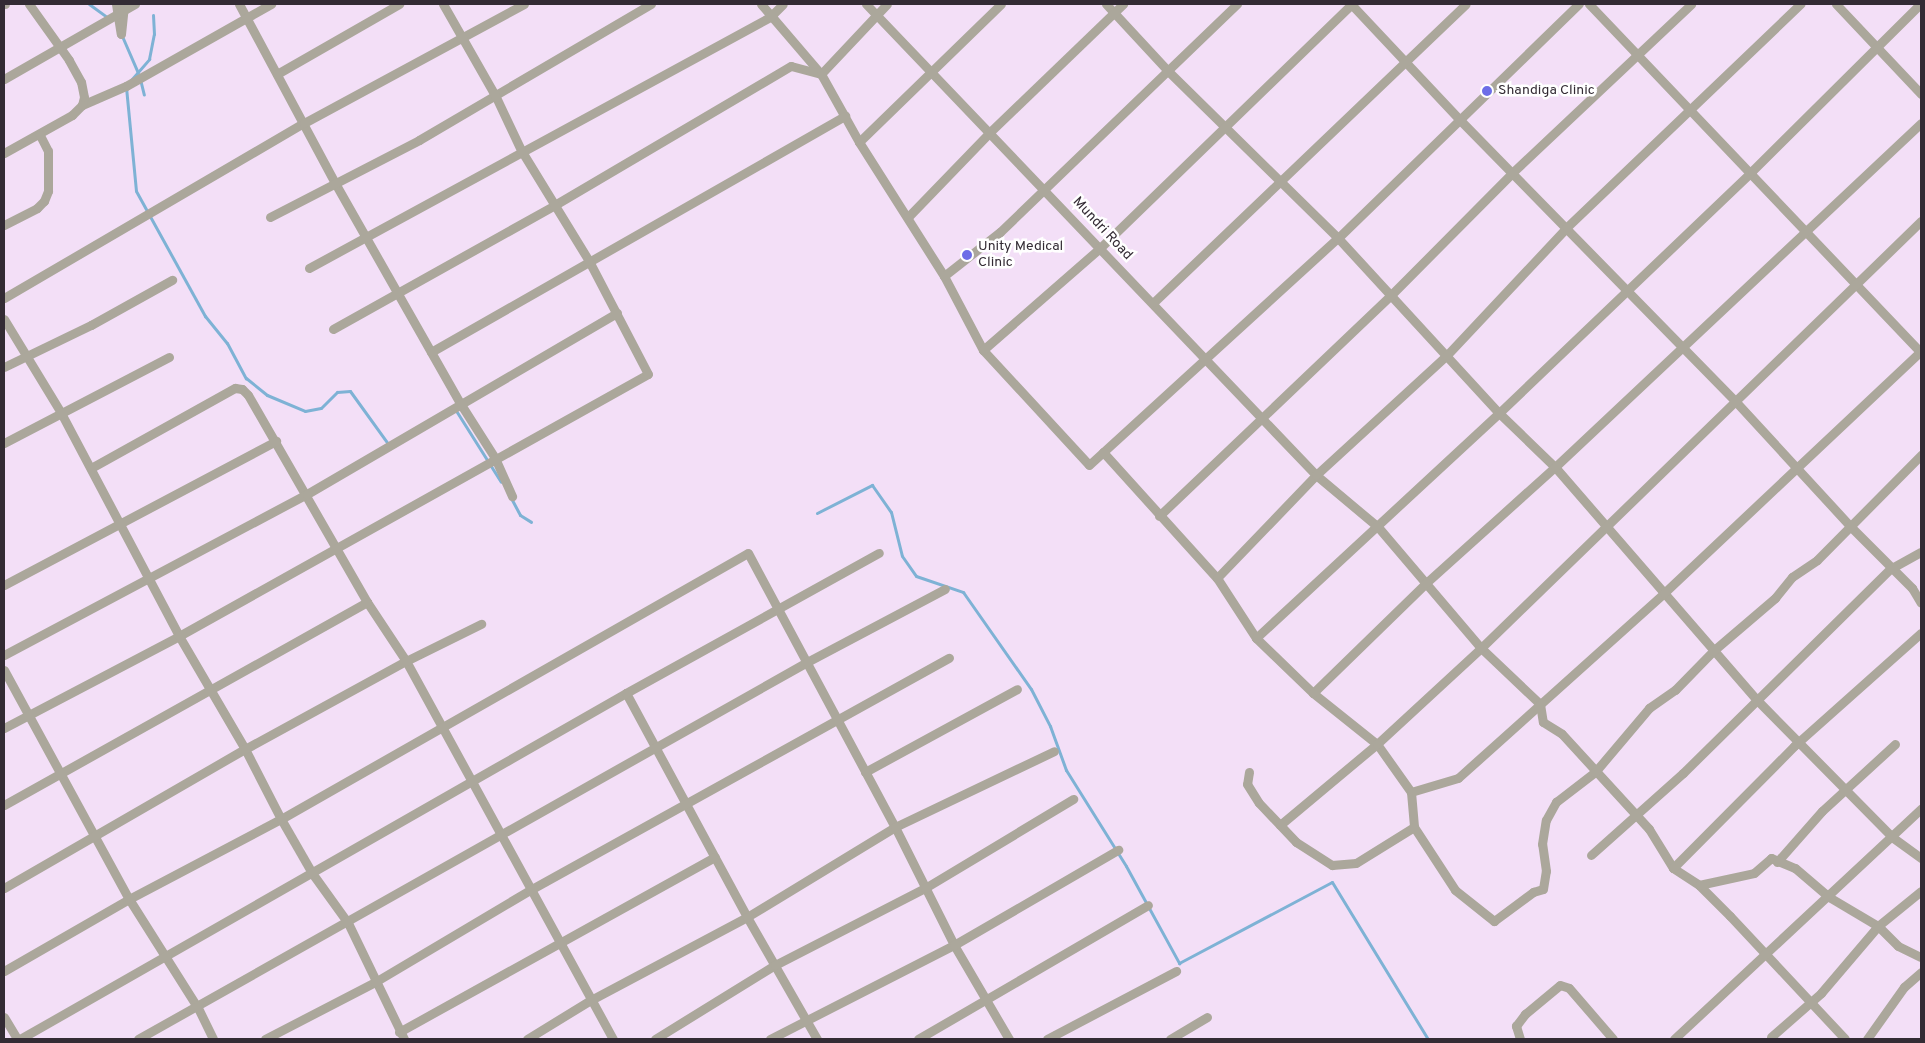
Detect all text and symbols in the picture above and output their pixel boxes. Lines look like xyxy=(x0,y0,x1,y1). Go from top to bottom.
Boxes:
place label: Shandiga Clinic xyxy=(1498,83,1595,99)
marker: Shandiga Clinic xyxy=(1480,84,1494,98)
street label: Mundri Road xyxy=(1069,194,1135,264)
place label: Unity Medical Clinic xyxy=(978,239,1063,272)
marker: Unity Medical Clinic xyxy=(960,248,974,262)

